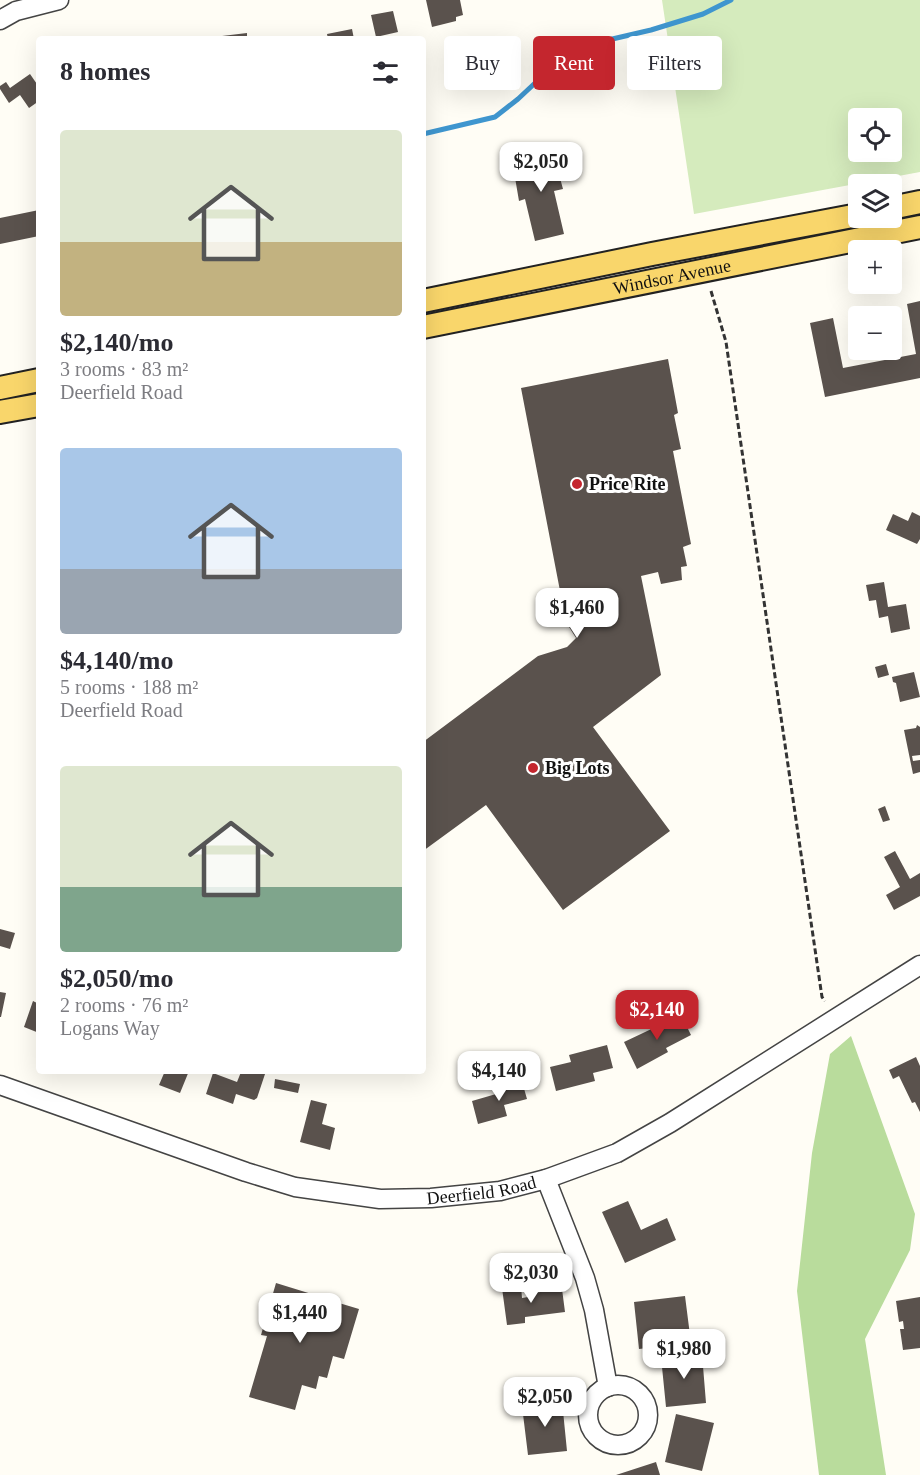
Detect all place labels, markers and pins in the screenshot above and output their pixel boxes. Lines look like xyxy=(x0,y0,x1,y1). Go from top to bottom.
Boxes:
pin: $2,050 xyxy=(492,142,590,193)
place label: Price Rite xyxy=(589,474,665,494)
marker: Price Rite xyxy=(570,477,584,491)
pin: $1,460 xyxy=(528,588,626,639)
place label: Big Lots xyxy=(545,758,610,778)
marker: Big Lots xyxy=(526,761,540,775)
pin: $2,140 xyxy=(608,990,706,1041)
pin: $4,140 xyxy=(450,1051,548,1102)
pin: $2,030 xyxy=(482,1253,580,1304)
pin: $1,440 xyxy=(251,1293,349,1344)
pin: $1,980 xyxy=(635,1329,733,1380)
pin: $2,050 xyxy=(496,1377,594,1428)

